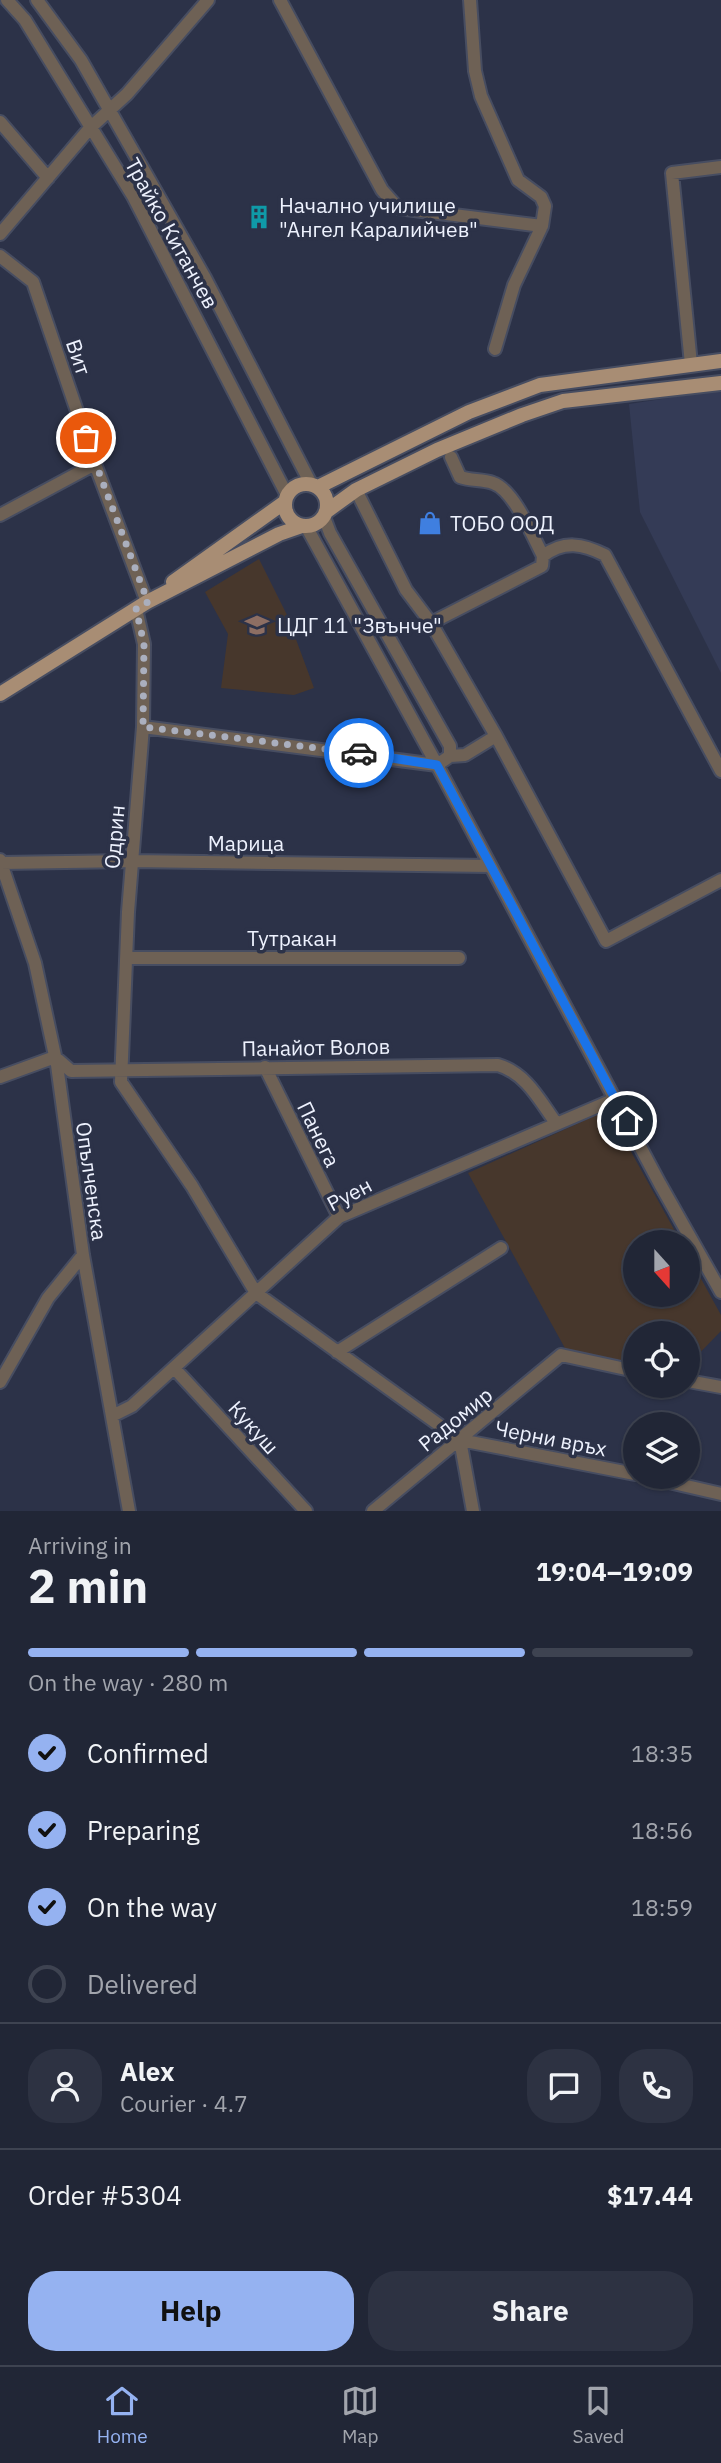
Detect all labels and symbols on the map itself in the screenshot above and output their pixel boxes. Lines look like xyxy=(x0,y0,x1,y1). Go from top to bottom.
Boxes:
street label: Трайко Китанчев xyxy=(119,153,225,313)
place label: Начално училище "Ангел Каралийчев" xyxy=(279,191,478,243)
building icon: Начално училище "Ангел Каралийчев" xyxy=(245,203,273,231)
street label: Вит xyxy=(60,335,98,379)
pin xyxy=(56,408,116,468)
shop icon: ТОБО ООД xyxy=(416,509,444,537)
place label: ТОБО ООД xyxy=(450,509,554,537)
school or university icon: ЦДГ 11 "Звънче" xyxy=(243,611,271,639)
place label: ЦДГ 11 "Звънче" xyxy=(277,611,442,639)
courier xyxy=(324,718,394,788)
street label: Одрин xyxy=(97,804,131,870)
street label: Марица xyxy=(208,829,284,857)
street label: Тутракан xyxy=(247,924,337,952)
street label: Панайот Волов xyxy=(241,1032,391,1062)
pin xyxy=(597,1091,657,1151)
street label: Панега xyxy=(291,1097,347,1171)
street label: Опълченска xyxy=(70,1120,114,1242)
street label: Руен xyxy=(322,1171,376,1217)
north arrow xyxy=(623,1230,700,1307)
street label: Радомир xyxy=(412,1381,498,1457)
street label: Кукуш xyxy=(223,1394,285,1460)
street label: Черни връх xyxy=(493,1413,610,1463)

